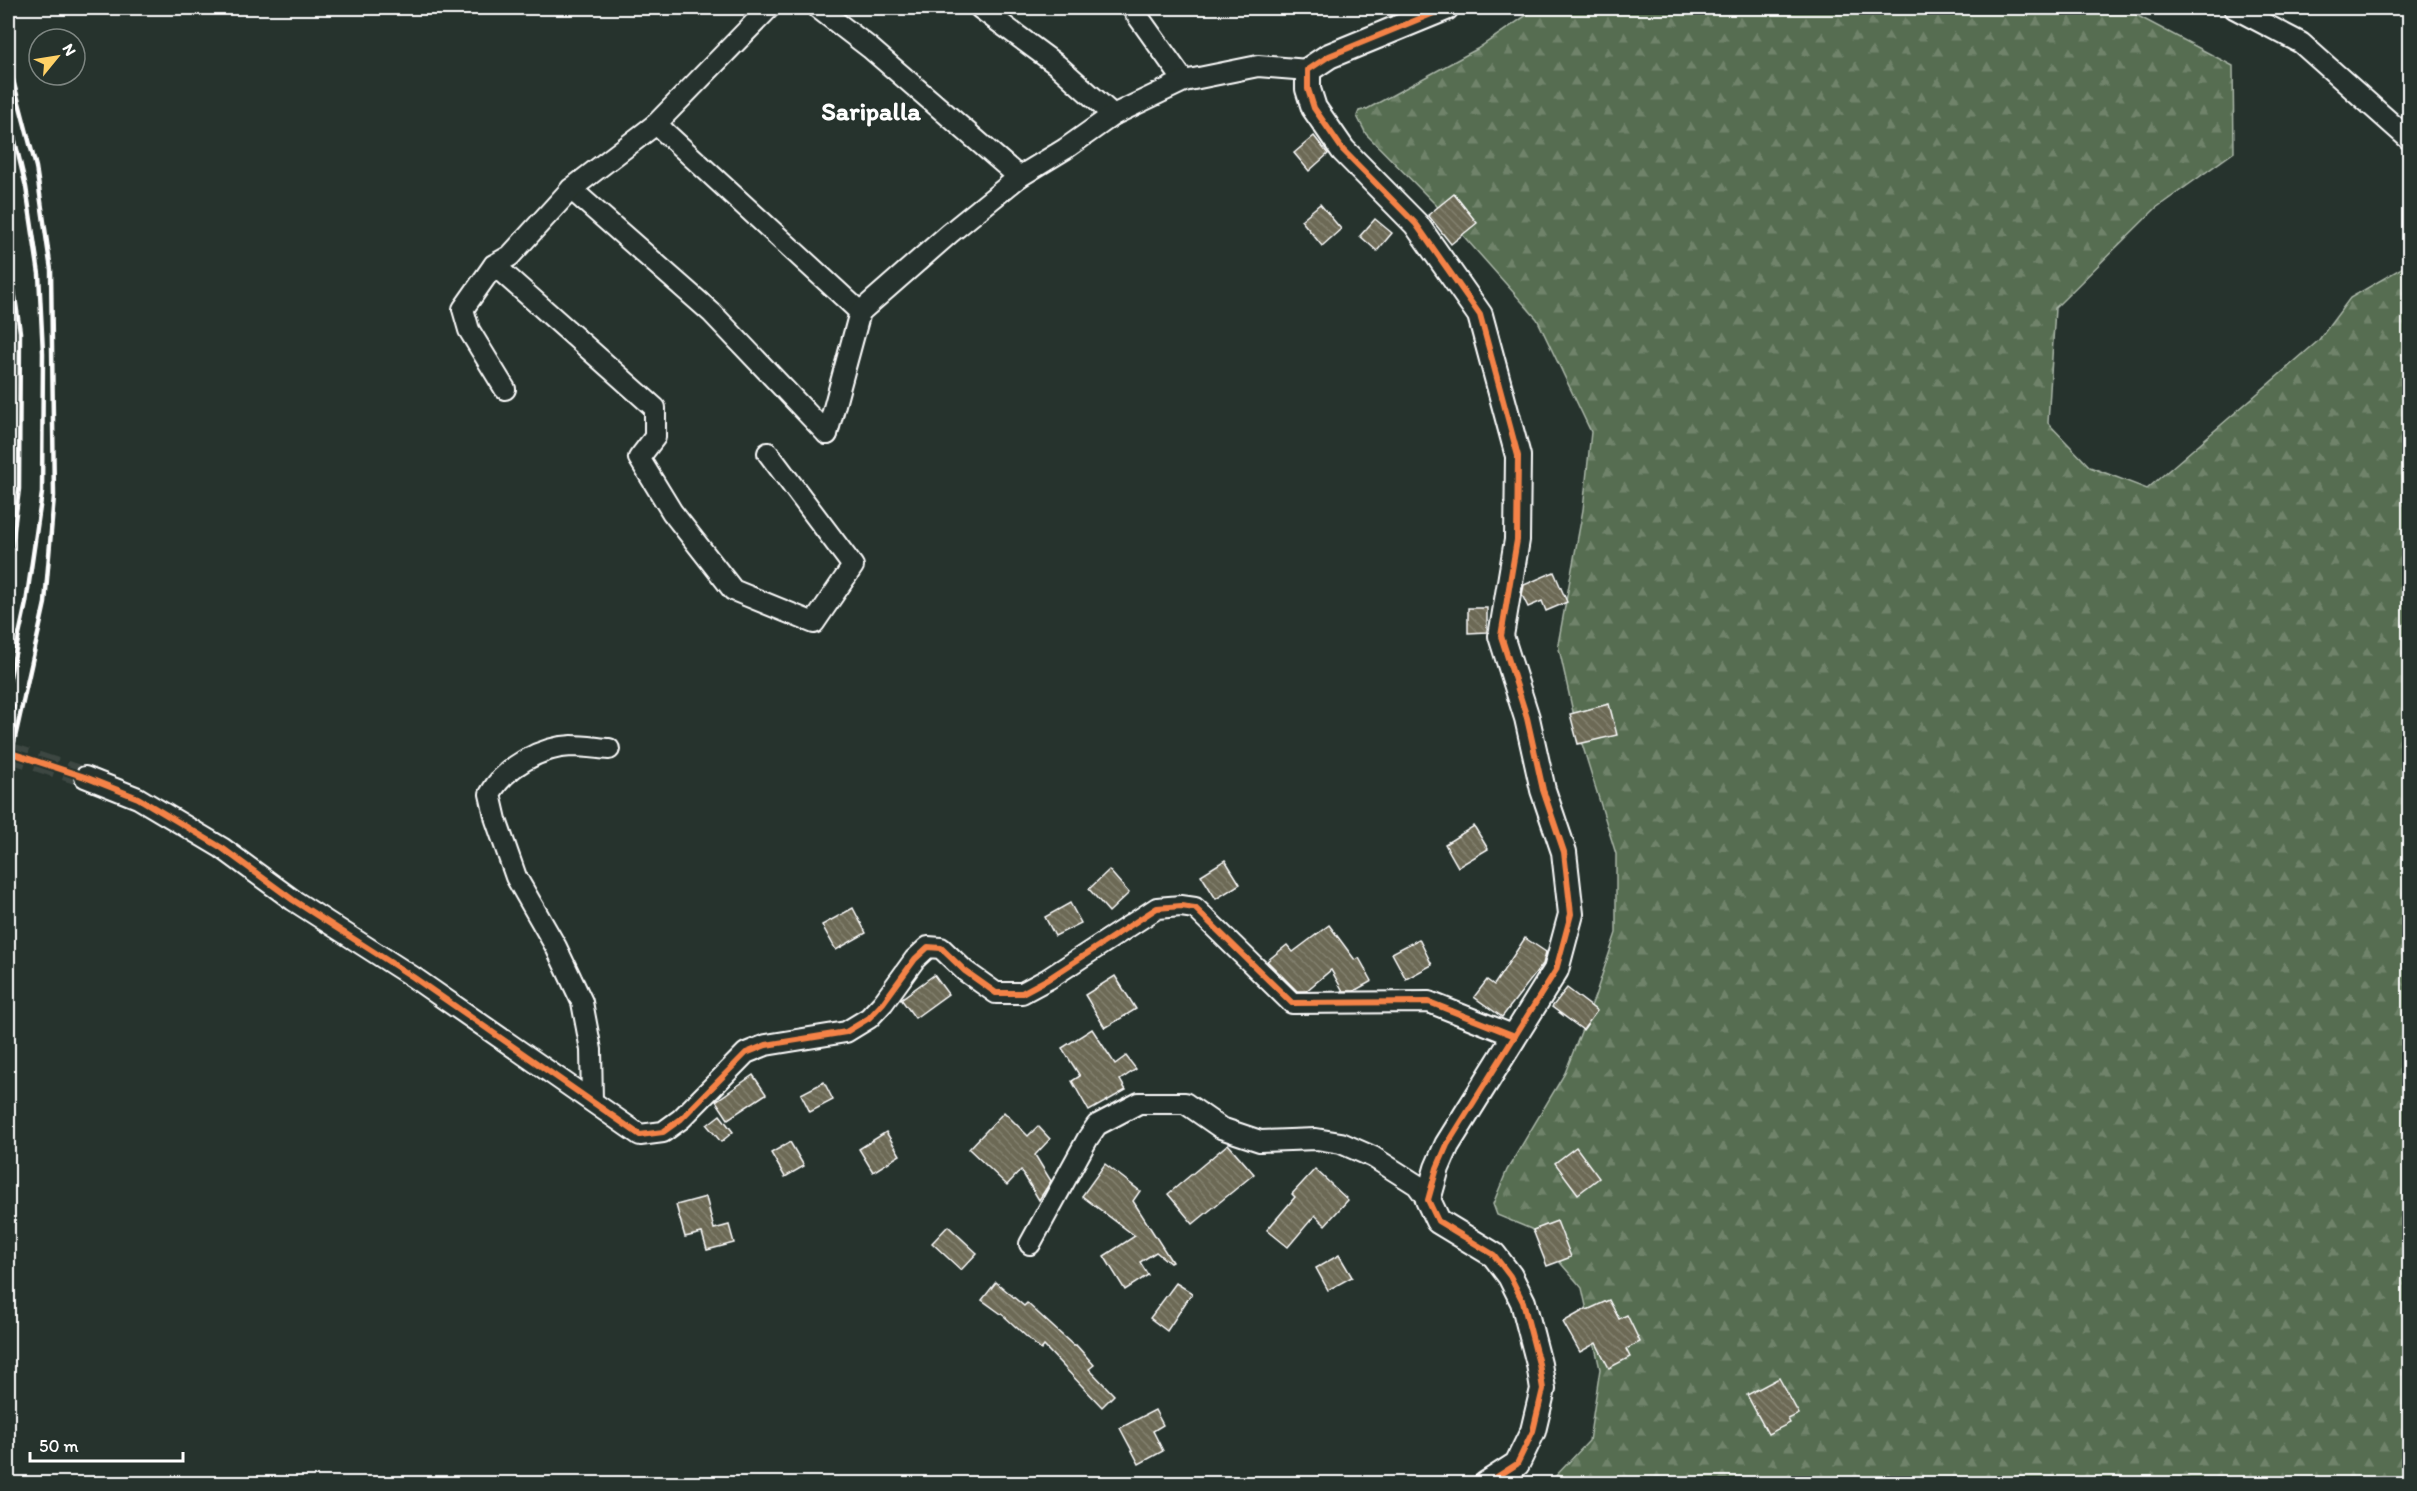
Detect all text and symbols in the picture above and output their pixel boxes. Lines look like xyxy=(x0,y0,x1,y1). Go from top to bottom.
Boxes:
north arrow xyxy=(27,27,87,87)
text: N xyxy=(59,40,80,59)
district label: Saripalla xyxy=(821,95,921,127)
scale bar xyxy=(30,1425,183,1463)
text: 50 m xyxy=(39,1435,79,1457)

